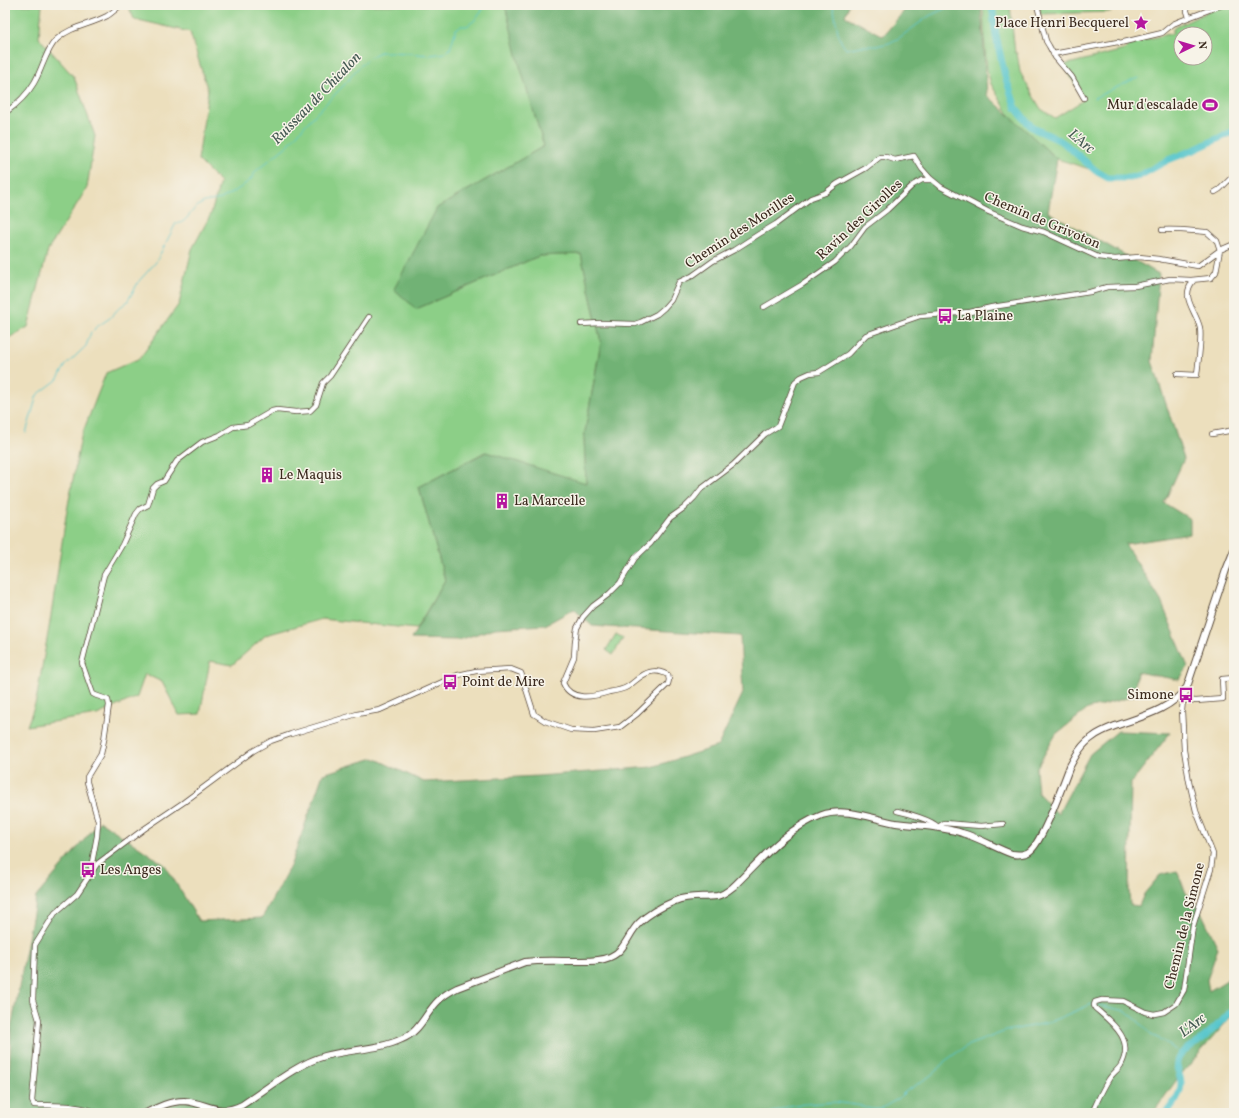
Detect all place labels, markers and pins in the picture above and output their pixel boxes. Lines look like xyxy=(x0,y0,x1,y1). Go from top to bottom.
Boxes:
place label: Place Henri Becquerel xyxy=(995,14,1129,33)
place icon: Place Henri Becquerel xyxy=(1132,14,1150,32)
place label: Mur d'escalade xyxy=(1107,96,1198,115)
sports icon: Mur d'escalade xyxy=(1201,96,1219,114)
bus stop icon: La Plaine xyxy=(936,307,954,325)
place label: La Plaine xyxy=(957,307,1013,326)
building icon: Le Maquis xyxy=(258,466,276,484)
place label: Le Maquis xyxy=(279,466,342,485)
building icon: La Marcelle xyxy=(493,492,511,510)
place label: La Marcelle xyxy=(514,492,586,511)
bus stop icon: Point de Mire xyxy=(441,673,459,691)
place label: Point de Mire xyxy=(462,673,545,692)
place label: Simone xyxy=(1127,686,1174,705)
bus stop icon: Simone xyxy=(1177,686,1195,704)
bus stop icon: Les Anges xyxy=(79,861,97,879)
place label: Les Anges xyxy=(100,861,161,880)

